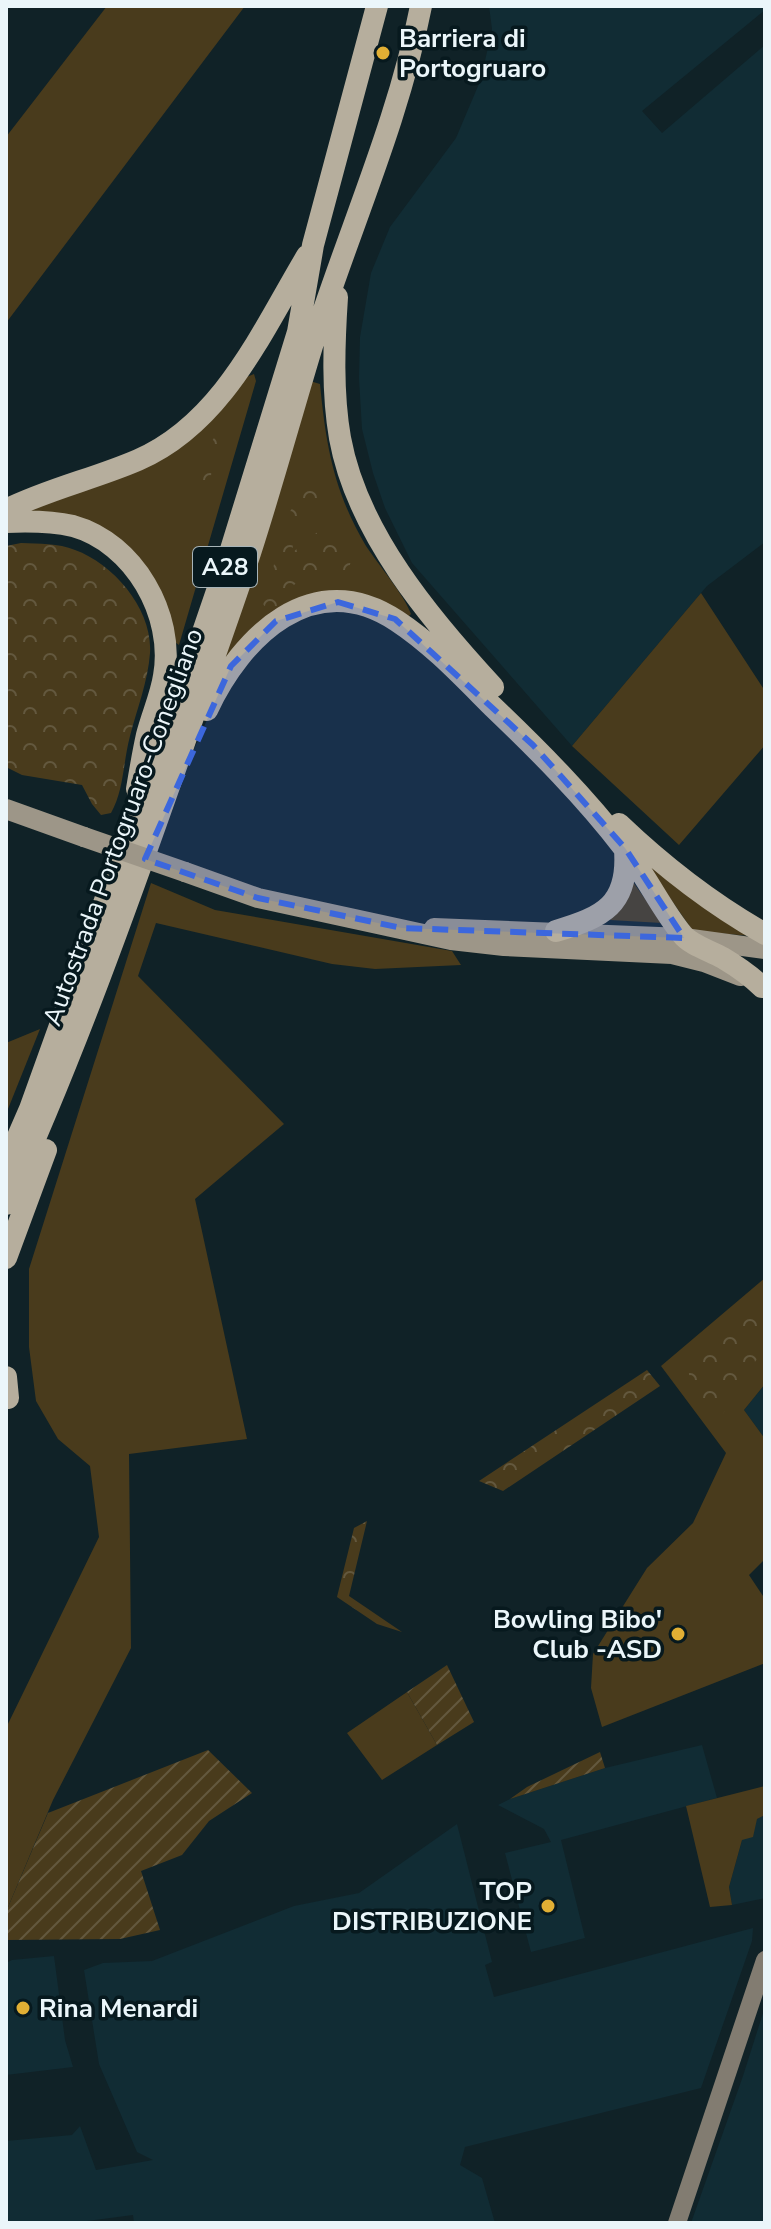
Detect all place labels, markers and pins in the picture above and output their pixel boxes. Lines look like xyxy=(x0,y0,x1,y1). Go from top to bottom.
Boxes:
place label: Barriera di Portogruaro xyxy=(399,21,546,86)
marker: Barriera di Portogruaro xyxy=(374,44,392,62)
place label: Bowling Bibo' Club -ASD xyxy=(493,1602,662,1667)
marker: Bowling Bibo' Club -ASD xyxy=(669,1625,687,1643)
place label: TOP DISTRIBUZIONE xyxy=(332,1874,532,1939)
marker: TOP DISTRIBUZIONE xyxy=(539,1897,557,1915)
place label: Rina Menardi xyxy=(39,1991,198,2026)
marker: Rina Menardi xyxy=(14,1999,32,2017)

